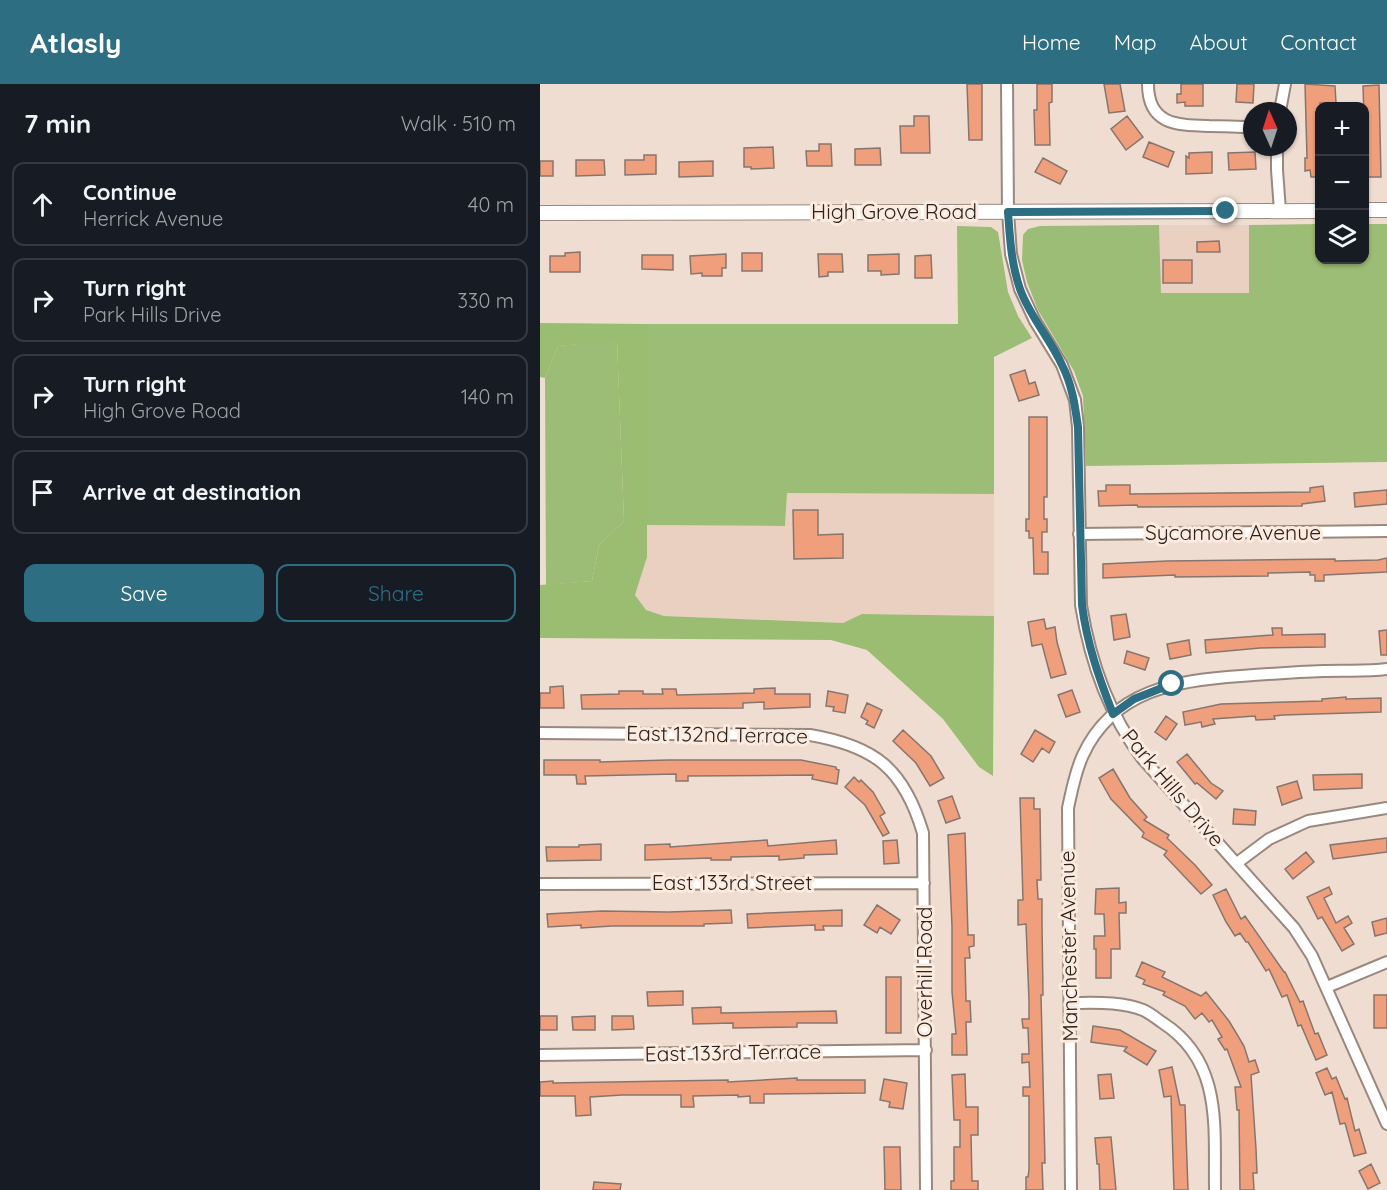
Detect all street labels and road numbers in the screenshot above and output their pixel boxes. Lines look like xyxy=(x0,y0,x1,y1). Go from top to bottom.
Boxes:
street label: High Grove Road xyxy=(811,198,977,224)
street label: Sycamore Avenue xyxy=(1145,519,1321,545)
street label: East 132nd Terrace xyxy=(626,719,808,749)
street label: Park Hills Drive xyxy=(1117,723,1231,851)
street label: Manchester Avenue xyxy=(1053,850,1083,1042)
street label: East 133rd Street xyxy=(652,869,812,895)
street label: Overhill Road xyxy=(911,907,937,1037)
street label: East 133rd Terrace xyxy=(644,1037,822,1067)

